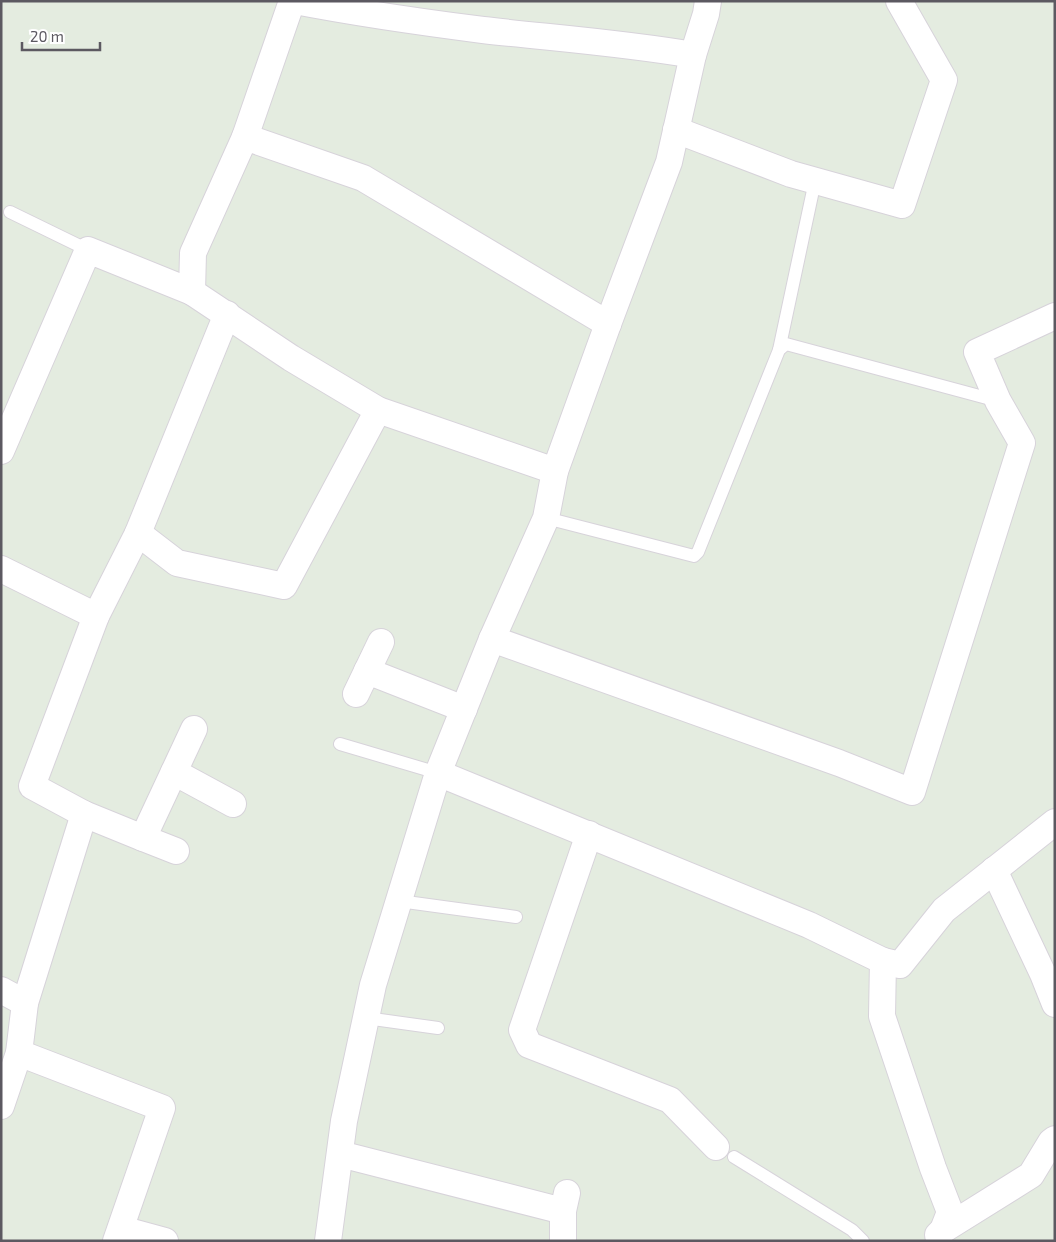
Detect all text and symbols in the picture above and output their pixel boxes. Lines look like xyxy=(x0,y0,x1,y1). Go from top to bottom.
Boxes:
scale bar xyxy=(22,20,100,52)
text: 20 m xyxy=(30,27,64,45)

